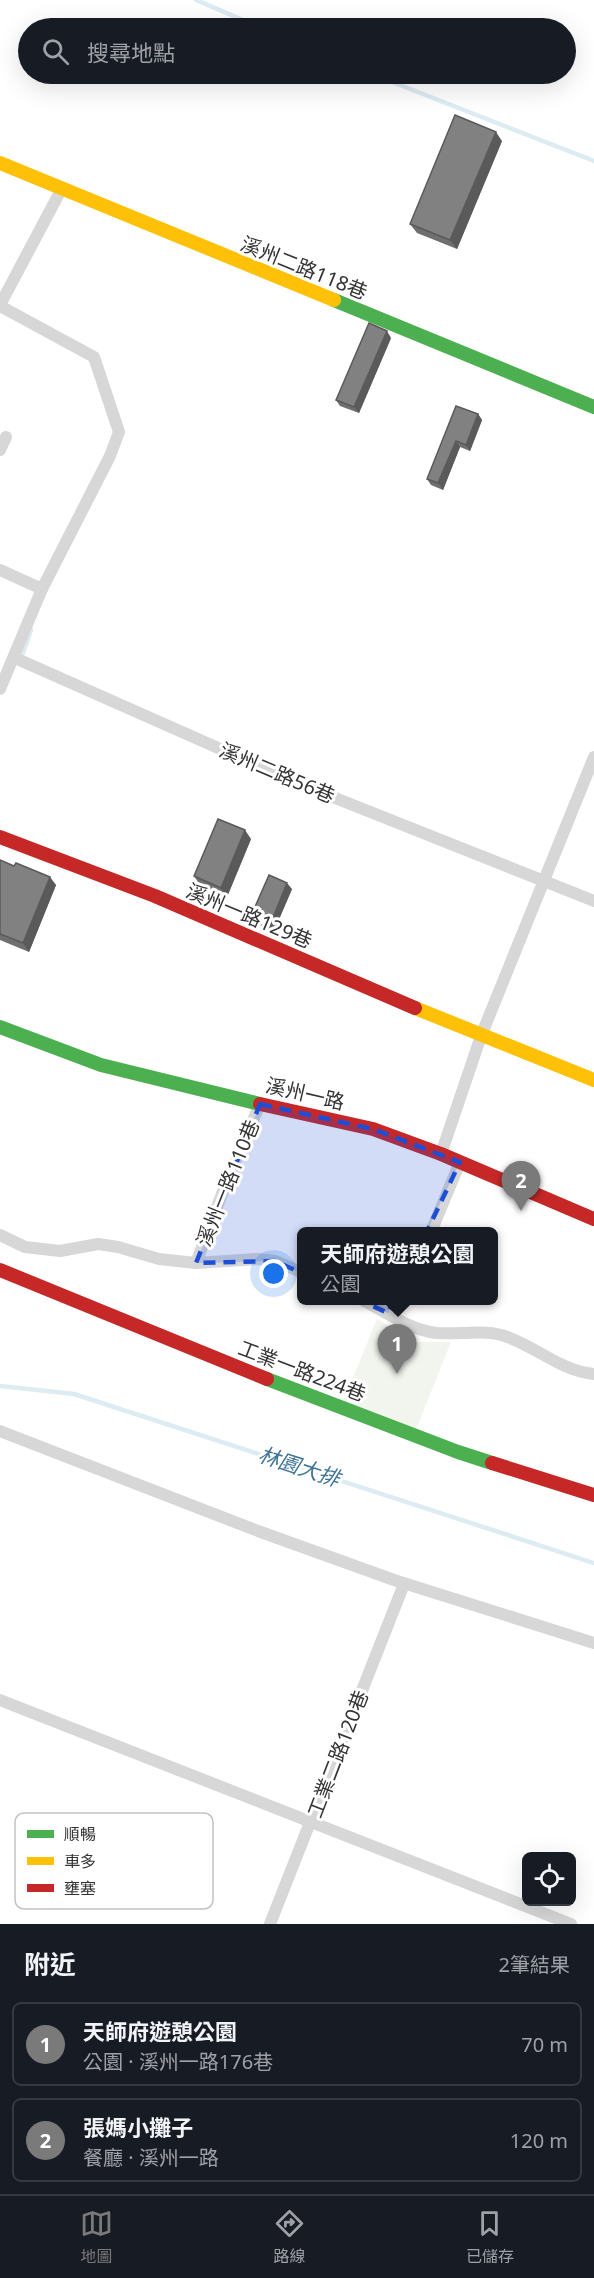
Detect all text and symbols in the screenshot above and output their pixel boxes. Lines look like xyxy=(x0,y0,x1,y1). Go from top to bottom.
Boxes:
search box xyxy=(18,18,576,84)
icon: search xyxy=(39,35,72,68)
text: 搜尋地點 xyxy=(87,37,175,67)
street label: 溪州二路118巷 xyxy=(237,230,372,305)
street label: 溪州二路56巷 xyxy=(215,736,339,809)
street label: 溪州一路129巷 xyxy=(182,877,316,954)
street label: 溪州一路 xyxy=(263,1071,347,1116)
street label: 溪州一路110巷 xyxy=(190,1115,265,1250)
pin: 2 xyxy=(502,1162,540,1211)
popup xyxy=(297,1227,498,1305)
text: 天師府遊憩公園 xyxy=(320,1238,475,1268)
your location xyxy=(259,1259,288,1288)
text: 公園 xyxy=(320,1270,360,1297)
pin: 1 xyxy=(378,1324,416,1374)
street label: 工業一路224巷 xyxy=(235,1334,370,1407)
water label: 林園大排 xyxy=(255,1440,346,1493)
street label: 工業二路120巷 xyxy=(301,1686,374,1821)
legend xyxy=(15,1813,213,1909)
text: 順暢 xyxy=(64,1823,96,1845)
text: 車多 xyxy=(64,1850,96,1872)
map controls xyxy=(522,1852,576,1906)
button: locate xyxy=(522,1852,576,1906)
text: 壅塞 xyxy=(64,1877,96,1899)
text: 附近 xyxy=(24,1946,76,1982)
text: 2筆結果 xyxy=(499,1951,570,1978)
text: 天師府遊憩公園 xyxy=(83,2016,237,2046)
text: 1 xyxy=(40,2031,51,2058)
text: 70 m xyxy=(521,2031,568,2058)
text: 公園 · 溪州一路176巷 xyxy=(83,2048,273,2075)
text: 張媽小攤子 xyxy=(83,2112,193,2142)
text: 2 xyxy=(40,2127,51,2154)
text: 120 m xyxy=(510,2127,568,2154)
text: 餐廳 · 溪州一路 xyxy=(83,2144,219,2171)
tab: 地圖 xyxy=(80,2207,113,2267)
tab: 路線 xyxy=(273,2207,306,2267)
tab: 已儲存 xyxy=(466,2207,514,2267)

